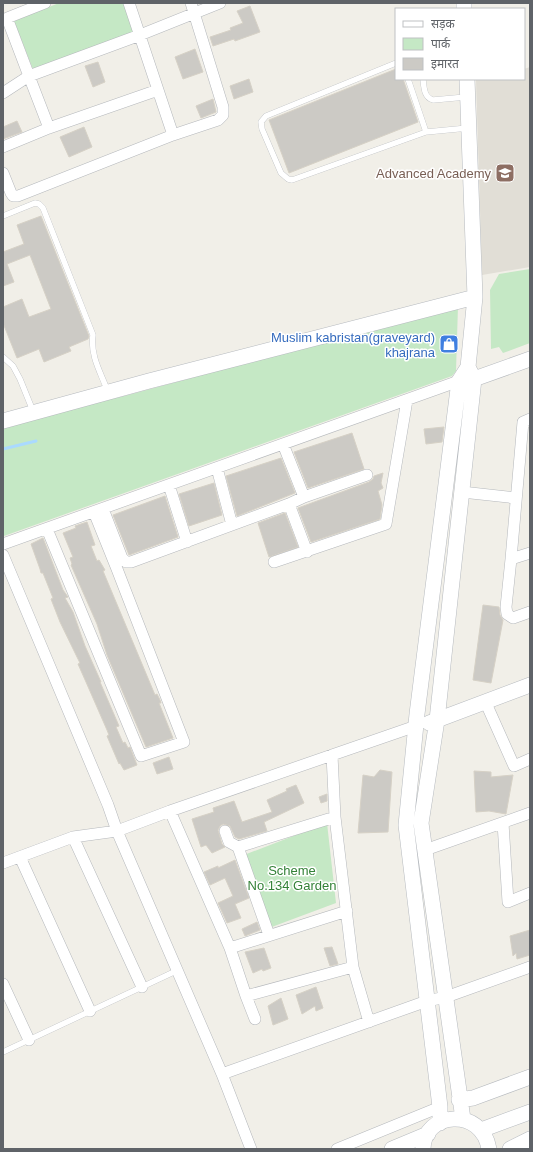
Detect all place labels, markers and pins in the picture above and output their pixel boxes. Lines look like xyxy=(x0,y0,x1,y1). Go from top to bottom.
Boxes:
school or university icon: Advanced Academy xyxy=(494,162,516,184)
place label: Advanced Academy xyxy=(376,166,491,181)
place label: Muslim kabristan(graveyard) khajrana xyxy=(271,330,436,360)
shop icon: Muslim kabristan(graveyard) khajrana xyxy=(438,333,460,355)

